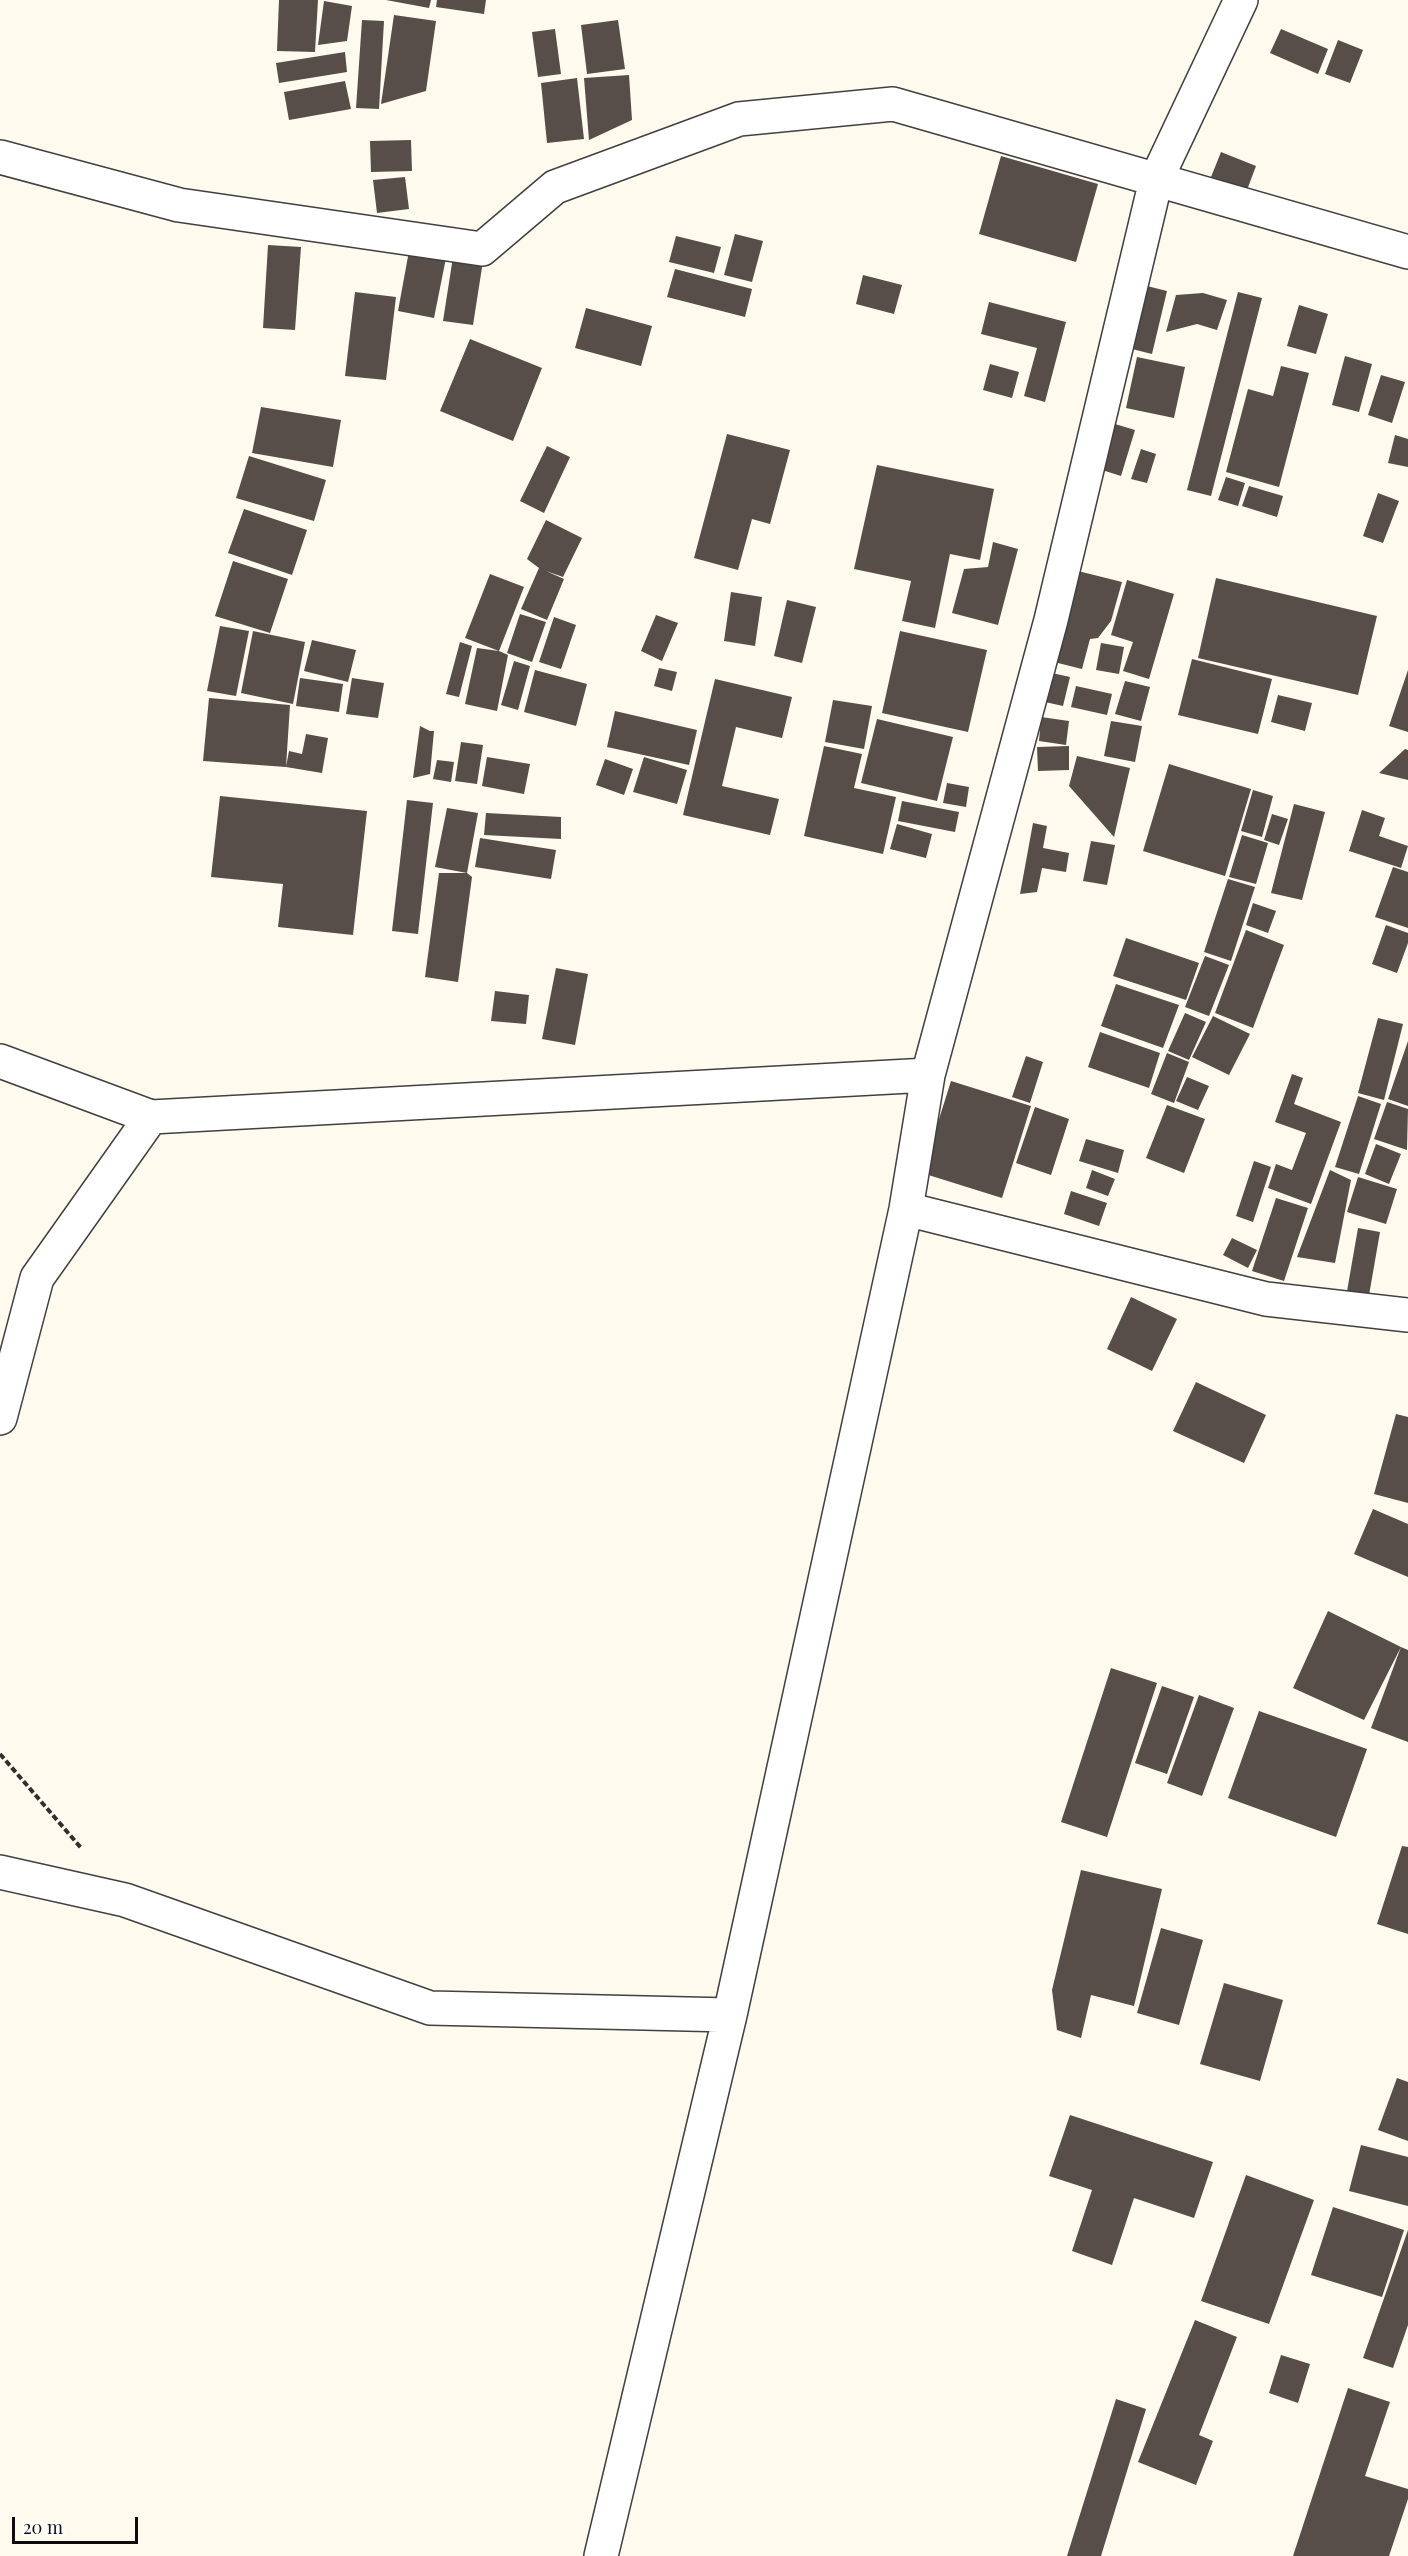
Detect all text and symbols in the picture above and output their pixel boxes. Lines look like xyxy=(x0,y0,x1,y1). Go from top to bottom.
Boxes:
scale bar xyxy=(15,2505,141,2543)
text: 20 m xyxy=(23,2515,63,2539)

